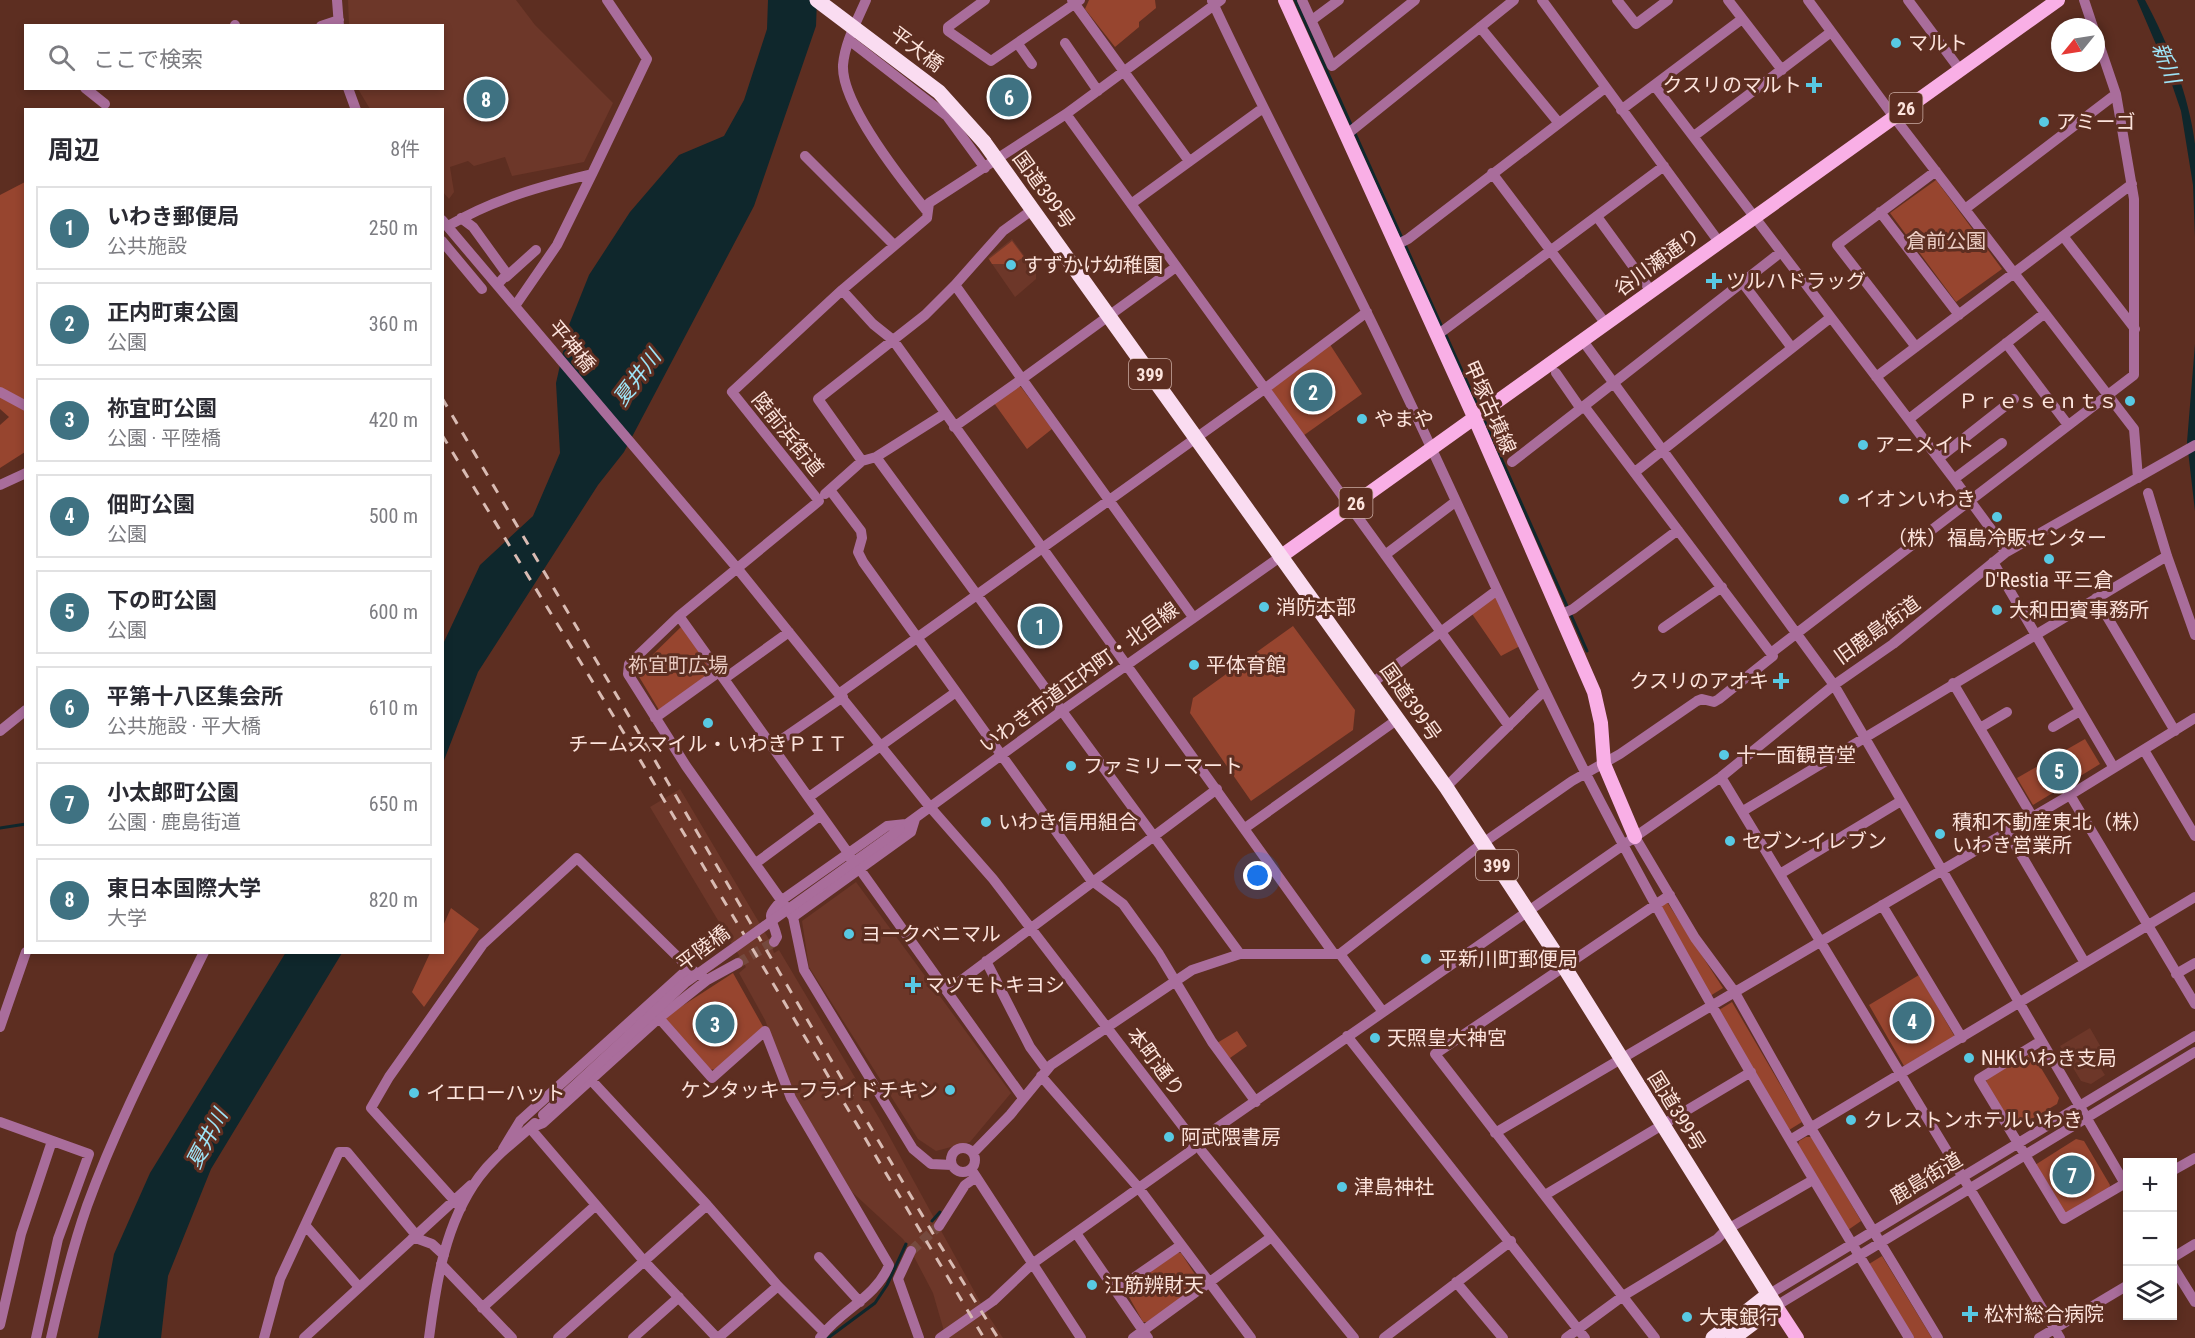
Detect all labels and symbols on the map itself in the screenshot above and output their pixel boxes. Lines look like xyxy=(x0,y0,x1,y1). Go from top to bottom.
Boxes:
north arrow xyxy=(2051,18,2105,72)
street label: 平大橋 xyxy=(886,21,948,77)
place label: マルト xyxy=(1908,31,1968,55)
marker: マルト xyxy=(1889,36,1903,50)
water label: 新川 xyxy=(2147,39,2185,89)
place label: クスリのマルト xyxy=(1663,73,1802,97)
pin: 6 xyxy=(990,74,1028,120)
pin: 8 xyxy=(466,76,506,122)
marker: クスリのマルト xyxy=(1807,78,1821,92)
road number: 26 xyxy=(1890,93,1922,123)
place label: アミーゴ xyxy=(2056,110,2136,134)
marker: アミーゴ xyxy=(2037,115,2051,129)
street label: 国道399号 xyxy=(1008,147,1080,233)
street label: 谷川瀬通り xyxy=(1609,223,1705,301)
park label: 倉前公園 xyxy=(1906,229,1986,253)
place label: すずかけ幼稚園 xyxy=(1023,253,1163,277)
marker: すずかけ幼稚園 xyxy=(1004,258,1018,272)
place label: ツルハドラッグ xyxy=(1726,269,1866,293)
marker: ツルハドラッグ xyxy=(1707,274,1721,288)
street label: 平神橋 xyxy=(544,315,600,377)
water label: 夏井川 xyxy=(608,344,667,410)
street label: 甲塚古墳線 xyxy=(1459,356,1521,458)
road number: 399 xyxy=(1129,359,1171,389)
pin: 2 xyxy=(1294,370,1332,414)
street label: 陸前浜街道 xyxy=(747,388,829,480)
place label: Ｐｒｅｓｅｎｔｓ xyxy=(1958,389,2118,413)
marker: Ｐｒｅｓｅｎｔｓ xyxy=(2123,394,2137,408)
place label: やまや xyxy=(1374,407,1434,431)
marker: やまや xyxy=(1355,412,1369,426)
place label: アニメイト xyxy=(1875,433,1975,457)
marker: アニメイト xyxy=(1856,438,1870,452)
place label: イオンいわき xyxy=(1856,487,1976,511)
road number: 26 xyxy=(1340,488,1372,518)
marker: イオンいわき xyxy=(1837,492,1851,506)
marker: （株）福島冷販センター xyxy=(1990,510,2004,524)
place label: （株）福島冷販センター xyxy=(1887,526,2107,550)
marker: D'Restia 平三倉 xyxy=(2042,552,2056,566)
place label: D'Restia 平三倉 xyxy=(1985,568,2113,592)
street label: 旧鹿島街道 xyxy=(1829,591,1925,669)
place label: 消防本部 xyxy=(1276,595,1356,619)
street label: いわき市道正内町・北目線 xyxy=(975,597,1183,757)
place label: 大和田賓事務所 xyxy=(2009,598,2149,622)
marker: 消防本部 xyxy=(1257,600,1271,614)
marker: 大和田賓事務所 xyxy=(1990,603,2004,617)
pin: 1 xyxy=(1020,604,1060,648)
park label: 祢宜町広場 xyxy=(628,653,728,677)
place label: 平体育館 xyxy=(1206,653,1286,677)
marker: 平体育館 xyxy=(1187,658,1201,672)
street label: 国道399号 xyxy=(1375,658,1447,746)
place label: クスリのアオキ xyxy=(1630,669,1769,693)
marker: クスリのアオキ xyxy=(1774,674,1788,688)
marker: チームスマイル・いわきＰＩＴ xyxy=(701,716,715,730)
place label: チームスマイル・いわきＰＩＴ xyxy=(569,732,847,756)
place label: 十一面観音堂 xyxy=(1736,743,1856,767)
marker: 十一面観音堂 xyxy=(1717,748,1731,762)
pin: 5 xyxy=(2040,748,2078,794)
place label: ファミリーマート xyxy=(1083,754,1243,778)
marker: ファミリーマート xyxy=(1064,759,1078,773)
place label: いわき信用組合 xyxy=(998,810,1138,834)
place label: 積和不動産東北（株） いわき営業所 xyxy=(1952,810,2152,857)
marker: いわき信用組合 xyxy=(979,815,993,829)
marker: 積和不動産東北（株） いわき営業所 xyxy=(1933,827,1947,841)
place label: セブン-イレブン xyxy=(1742,829,1887,853)
marker: セブン-イレブン xyxy=(1723,834,1737,848)
road number: 399 xyxy=(1476,850,1518,880)
your location xyxy=(1243,861,1272,890)
street label: 平陸橋 xyxy=(672,920,734,976)
place label: ヨークベニマル xyxy=(861,922,1001,946)
marker: ヨークベニマル xyxy=(842,927,856,941)
place label: 平新川町郵便局 xyxy=(1438,947,1578,971)
marker: 平新川町郵便局 xyxy=(1419,952,1433,966)
place label: マツモトキヨシ xyxy=(925,973,1065,997)
marker: マツモトキヨシ xyxy=(906,978,920,992)
pin: 4 xyxy=(1892,998,1932,1044)
pin: 3 xyxy=(696,1002,734,1046)
street label: 本町通り xyxy=(1122,1023,1190,1101)
place label: 天照皇大神宮 xyxy=(1387,1026,1507,1050)
marker: 天照皇大神宮 xyxy=(1368,1031,1382,1045)
place label: NHKいわき支局 xyxy=(1981,1046,2117,1070)
marker: NHKいわき支局 xyxy=(1962,1051,1976,1065)
street label: 国道399号 xyxy=(1643,1067,1711,1155)
place label: ケンタッキーフライドチキン xyxy=(680,1078,938,1102)
place label: イエローハット xyxy=(426,1081,565,1105)
marker: ケンタッキーフライドチキン xyxy=(943,1083,957,1097)
marker: イエローハット xyxy=(407,1086,421,1100)
water label: 夏井川 xyxy=(182,1104,233,1172)
place label: クレストンホテルいわき xyxy=(1863,1108,2083,1132)
marker: クレストンホテルいわき xyxy=(1844,1113,1858,1127)
place label: 阿武隈書房 xyxy=(1181,1125,1281,1149)
marker: 阿武隈書房 xyxy=(1162,1130,1176,1144)
street label: 鹿島街道 xyxy=(1886,1147,1966,1209)
pin: 7 xyxy=(2052,1152,2092,1198)
place label: 津島神社 xyxy=(1354,1175,1434,1199)
marker: 津島神社 xyxy=(1335,1180,1349,1194)
place label: 江筋辨財天 xyxy=(1104,1273,1204,1297)
marker: 江筋辨財天 xyxy=(1085,1278,1099,1292)
place label: 松村総合病院 xyxy=(1984,1302,2104,1326)
place label: 大東銀行 xyxy=(1699,1305,1779,1329)
marker: 松村総合病院 xyxy=(1961,1305,1979,1323)
marker: 大東銀行 xyxy=(1680,1310,1694,1324)

